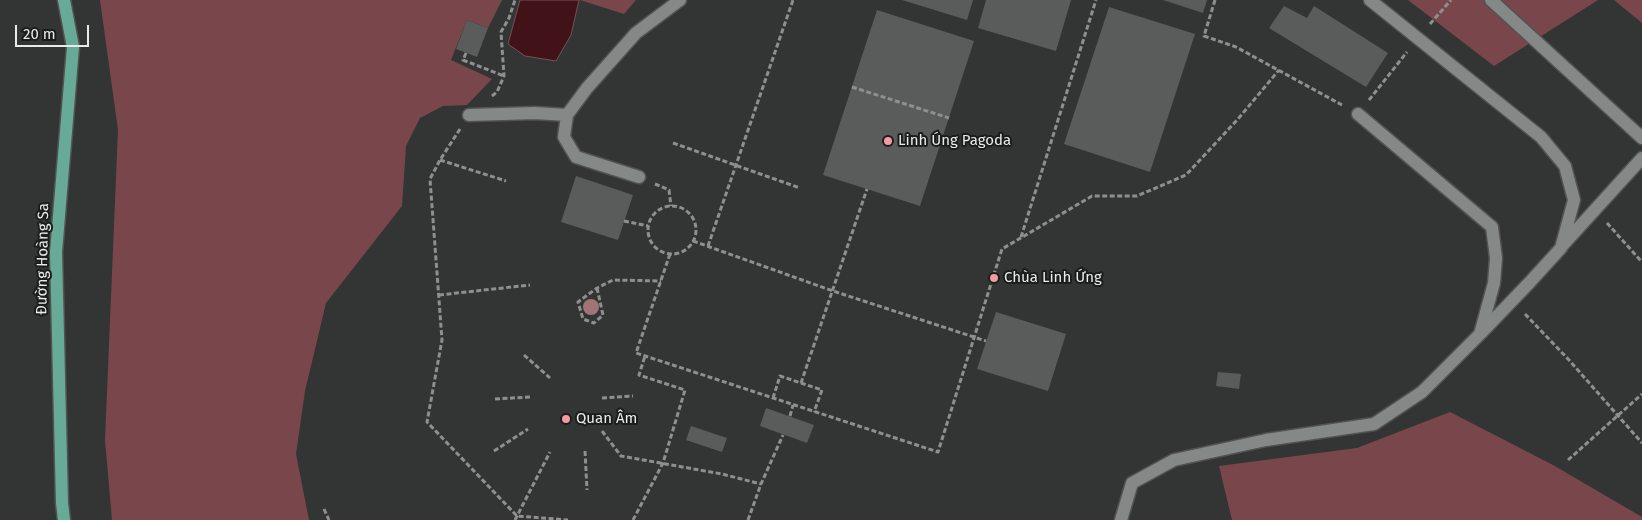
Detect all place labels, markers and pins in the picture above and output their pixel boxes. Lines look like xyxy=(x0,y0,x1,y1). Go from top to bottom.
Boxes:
place label: Linh Úng Pagoda xyxy=(898,132,1011,150)
marker: Linh Úng Pagoda xyxy=(882,135,894,147)
place label: Chùa Linh Ứng xyxy=(1004,269,1102,287)
marker: Chùa Linh Ứng xyxy=(988,272,1000,284)
place label: Quan Âm xyxy=(576,410,637,428)
marker: Quan Âm xyxy=(560,413,572,425)

